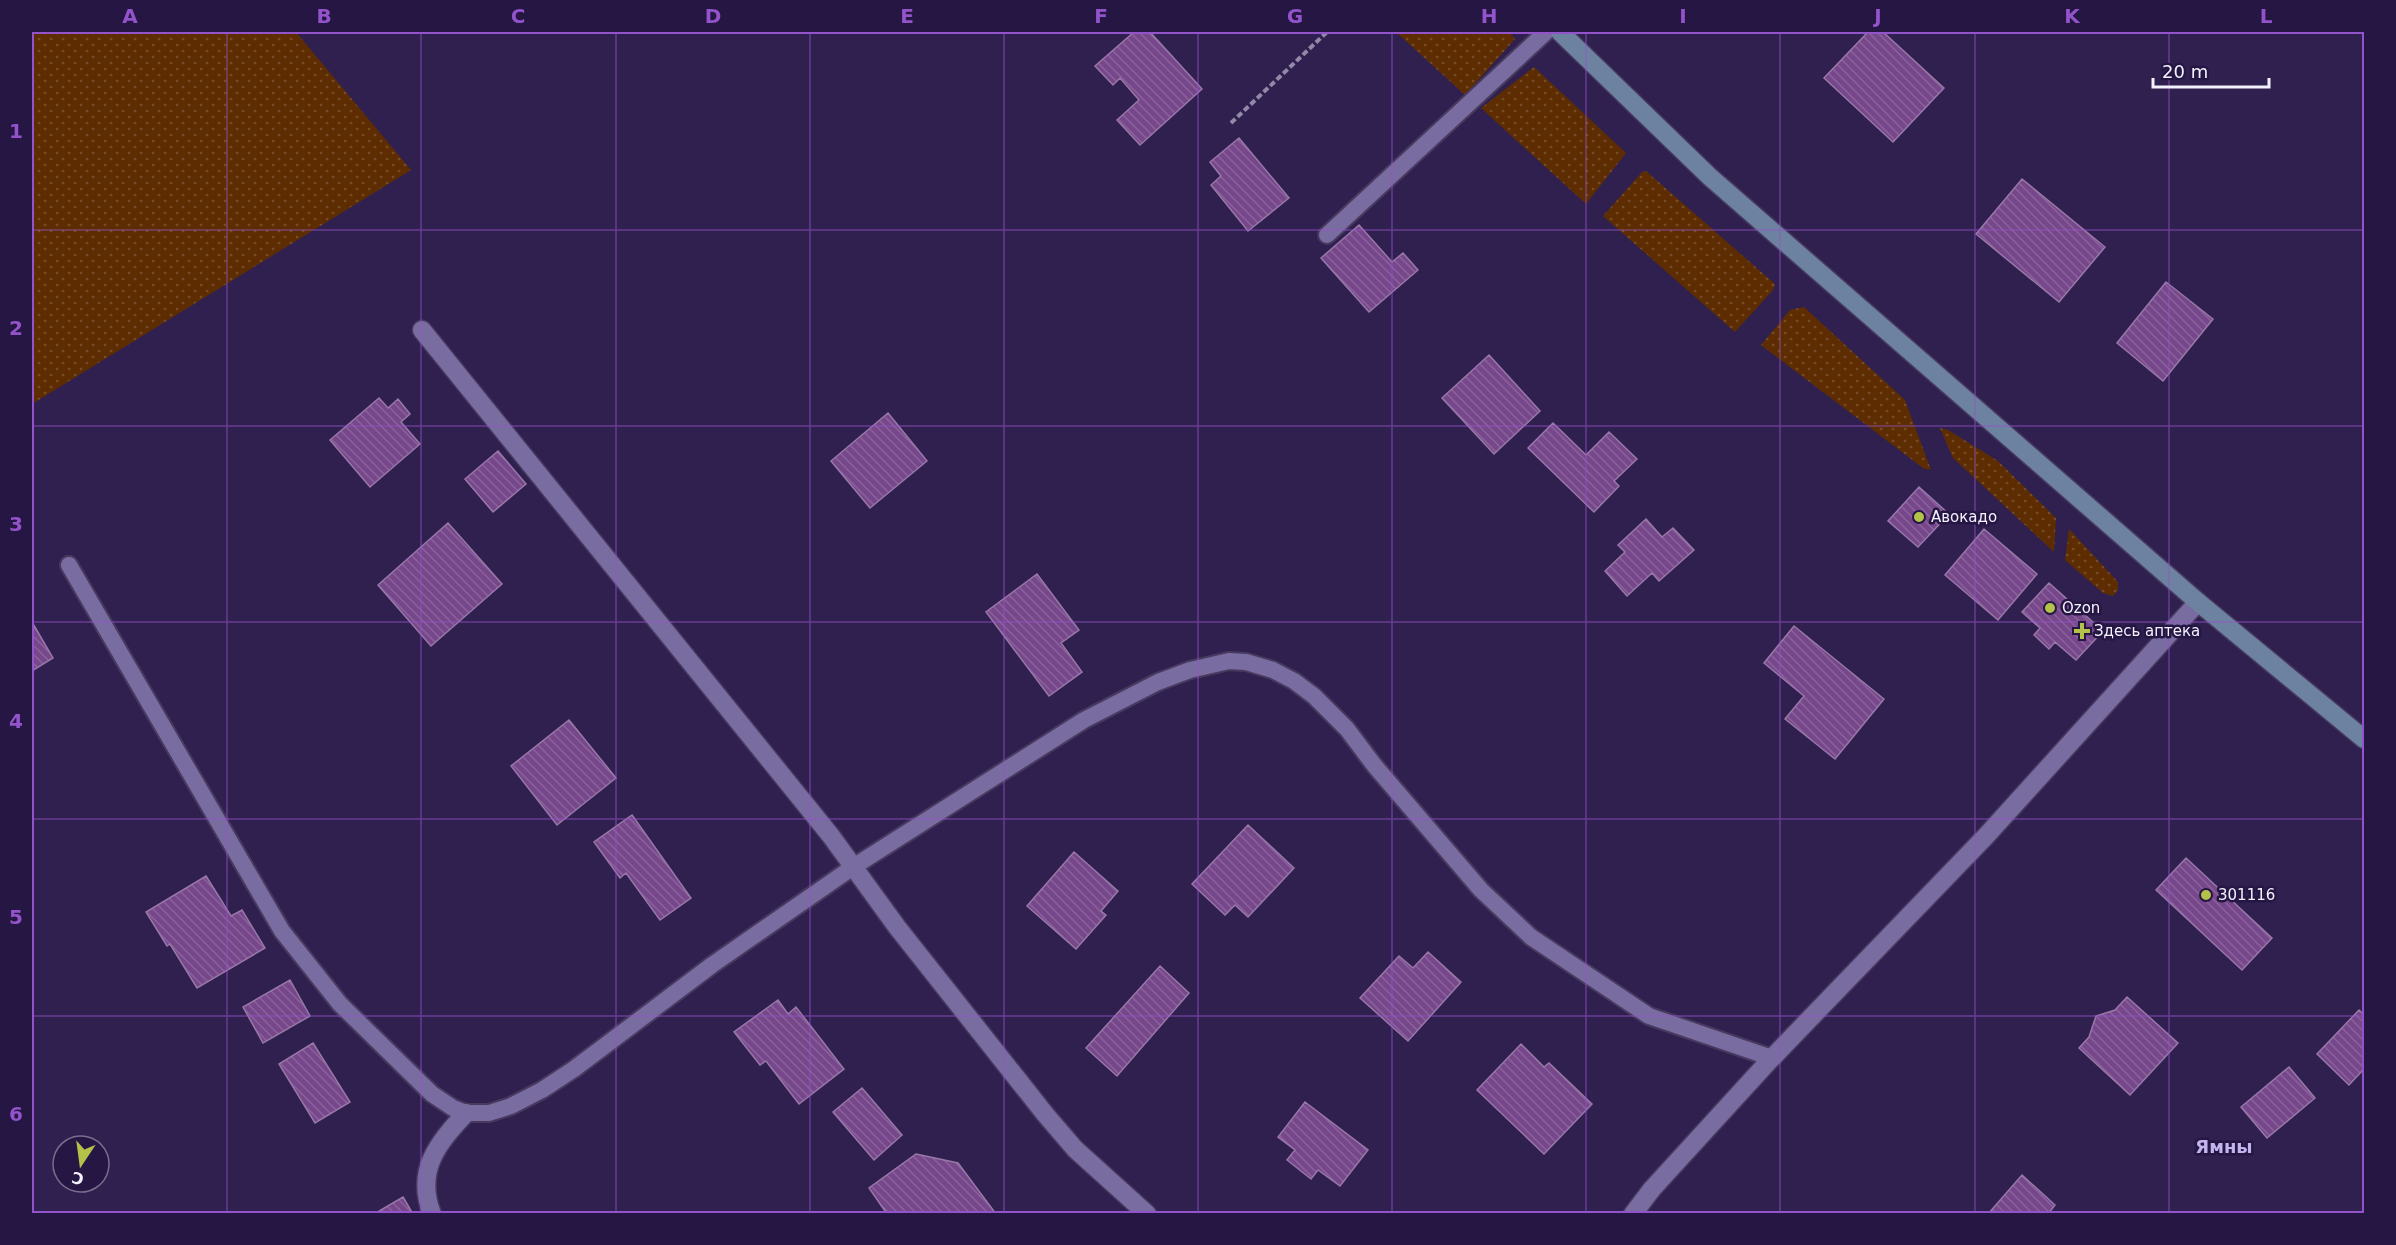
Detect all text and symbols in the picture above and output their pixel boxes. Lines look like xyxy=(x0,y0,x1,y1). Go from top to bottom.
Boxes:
text: A xyxy=(122,4,138,28)
text: B xyxy=(316,4,332,28)
text: C xyxy=(511,4,525,28)
text: D xyxy=(705,4,721,28)
text: E xyxy=(900,4,914,28)
text: F xyxy=(1094,4,1108,28)
text: G xyxy=(1287,4,1303,28)
text: H xyxy=(1481,4,1497,28)
text: I xyxy=(1679,4,1687,28)
text: J xyxy=(1872,4,1882,28)
text: K xyxy=(2064,4,2081,28)
text: L xyxy=(2260,4,2273,28)
scale bar xyxy=(2153,51,2268,89)
text: 20 m xyxy=(2162,61,2208,82)
text: 1 xyxy=(9,119,23,143)
text: 2 xyxy=(9,316,23,340)
place label: Авокадо xyxy=(1931,508,1997,526)
marker: Авокадо xyxy=(1912,510,1926,524)
text: 3 xyxy=(9,512,23,536)
place label: Ozon xyxy=(2062,599,2100,617)
marker: Ozon xyxy=(2043,601,2057,615)
place label: Здесь аптека xyxy=(2094,622,2200,640)
marker: Здесь аптека xyxy=(2075,624,2089,638)
text: 4 xyxy=(9,709,23,733)
place label: 301116 xyxy=(2218,886,2275,904)
marker: 301116 xyxy=(2199,888,2213,902)
text: 5 xyxy=(9,905,23,929)
text: 6 xyxy=(9,1102,23,1126)
north arrow xyxy=(51,1134,111,1194)
district label: Ямны xyxy=(2195,1136,2253,1157)
text: С xyxy=(70,1168,86,1189)

